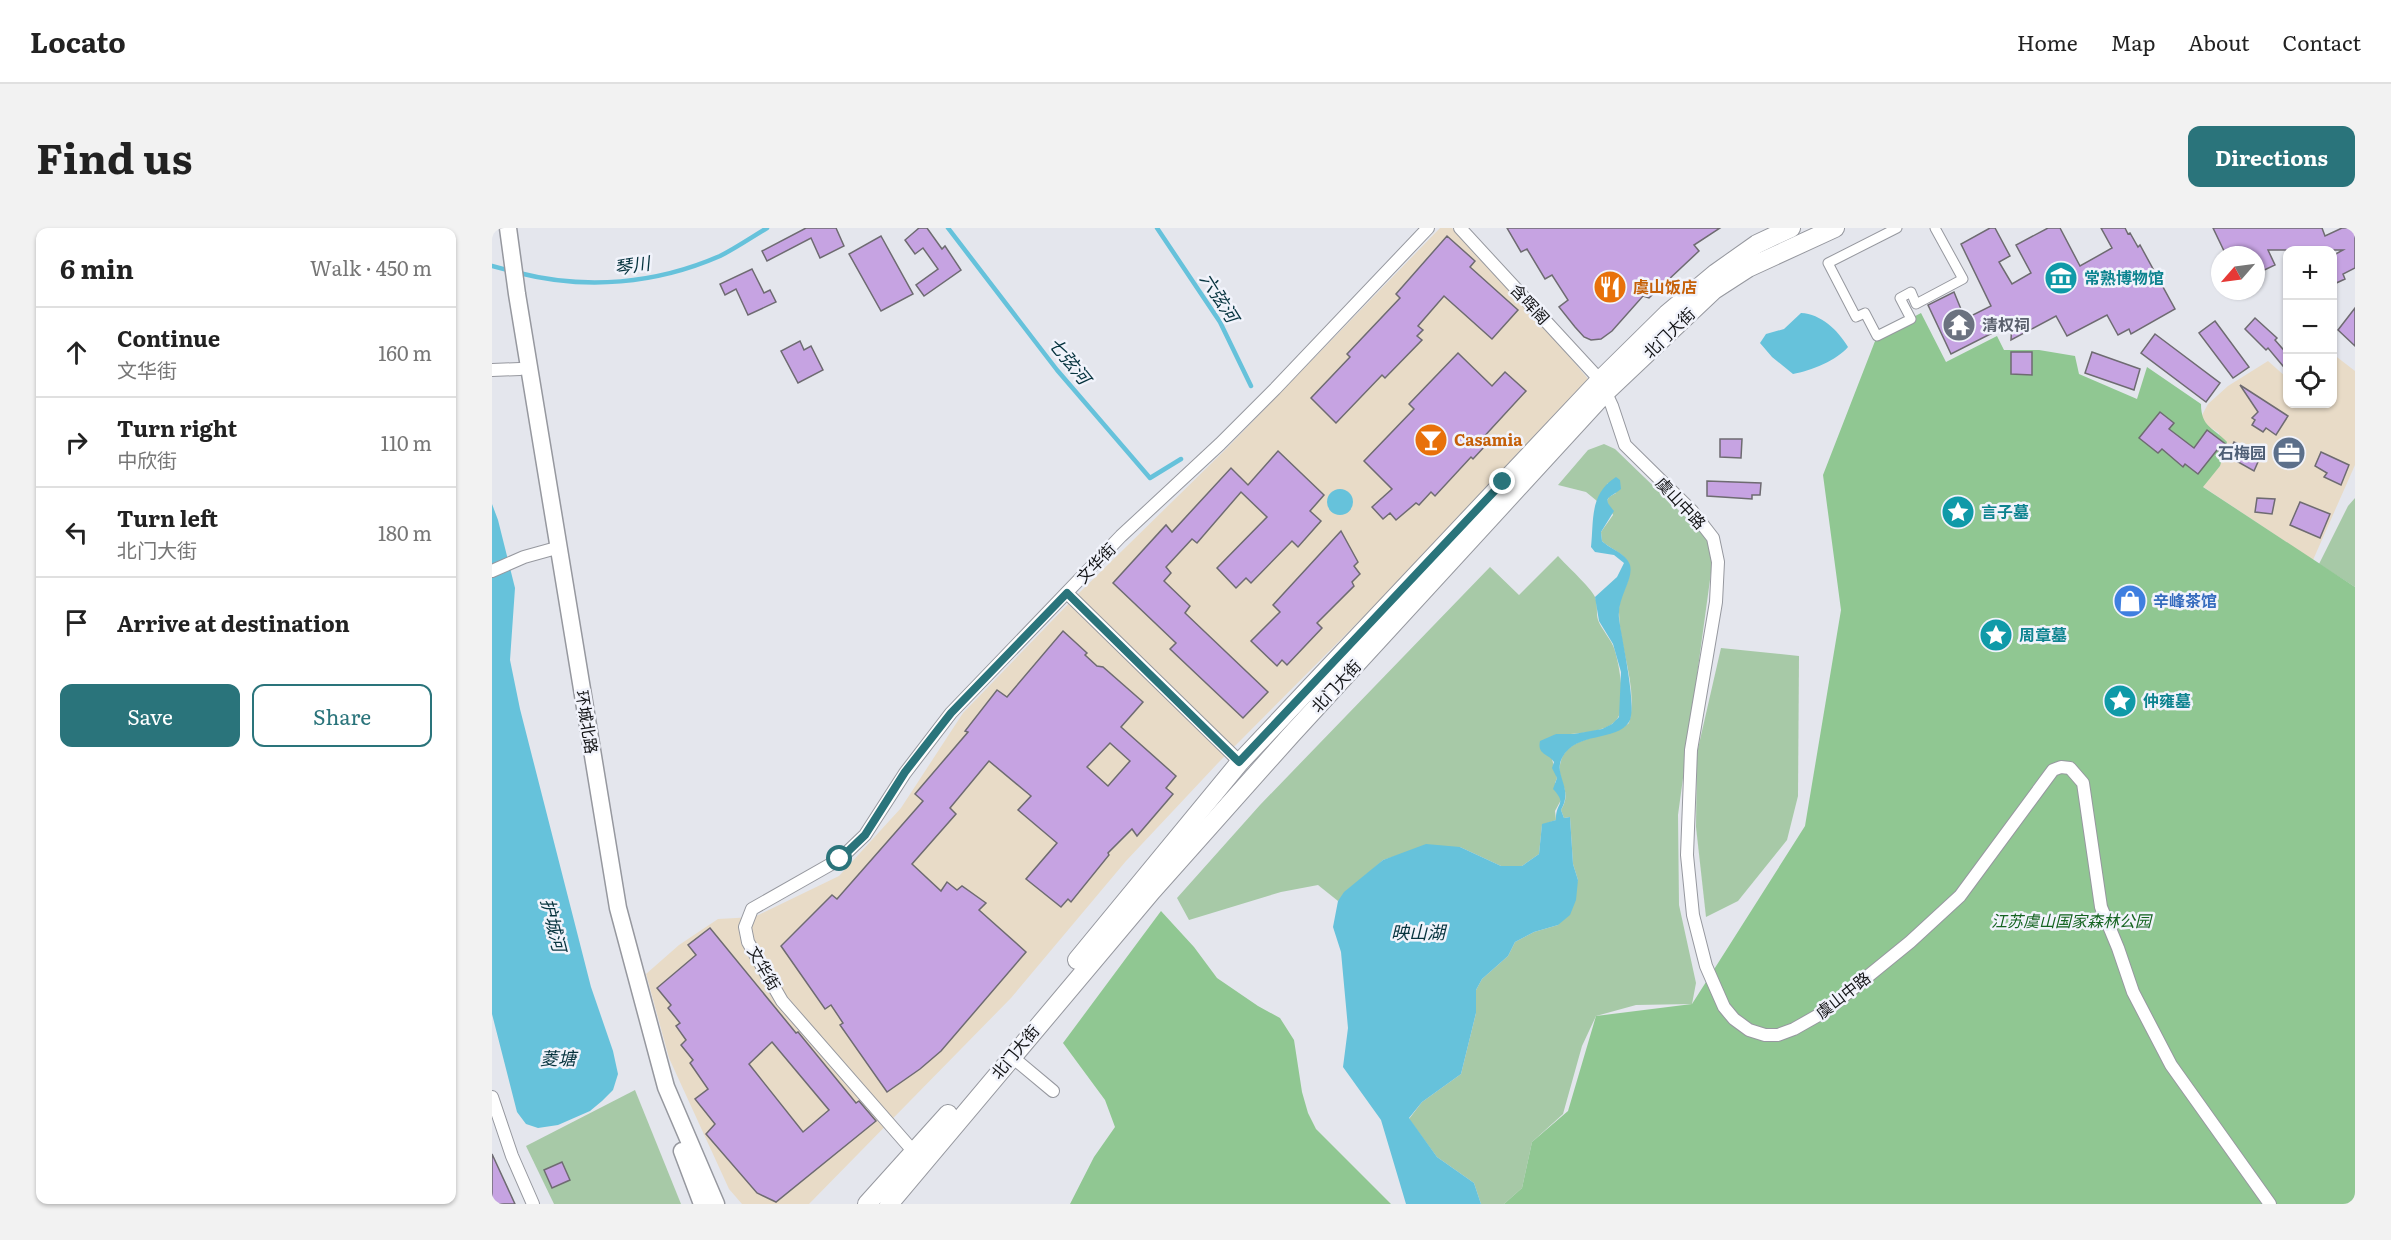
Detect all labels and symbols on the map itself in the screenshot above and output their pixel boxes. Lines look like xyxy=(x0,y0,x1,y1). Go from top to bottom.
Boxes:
north arrow xyxy=(2211,246,2265,300)
water label: 琴川 xyxy=(612,248,654,281)
museum icon: 常熟博物馆 xyxy=(2043,260,2079,296)
place label: 常熟博物馆 xyxy=(2084,265,2164,289)
water label: 六弦河 xyxy=(1195,267,1248,330)
restaurant icon: 虞山饭店 xyxy=(1592,269,1628,305)
place label: 虞山饭店 xyxy=(1633,274,1697,298)
street label: 含晖阁 xyxy=(1506,278,1556,329)
street label: 北门大街 xyxy=(1637,301,1700,363)
temple icon: 清权祠 xyxy=(1941,307,1977,343)
place label: 清权祠 xyxy=(1982,312,2030,336)
water label: 七弦河 xyxy=(1043,331,1100,392)
bar icon: Casamia xyxy=(1413,422,1449,458)
place label: Casamia xyxy=(1454,427,1523,451)
office icon: 石梅园 xyxy=(2271,435,2307,471)
place label: 石梅园 xyxy=(2218,440,2266,464)
route end xyxy=(1489,468,1515,494)
street label: 虞山中路 xyxy=(1651,471,1712,534)
place icon: 言子墓 xyxy=(1940,494,1976,530)
place label: 言子墓 xyxy=(1981,499,2029,523)
street label: 文华街 xyxy=(1070,537,1121,588)
shop icon: 辛峰茶馆 xyxy=(2112,583,2148,619)
place label: 辛峰茶馆 xyxy=(2153,588,2217,612)
place icon: 周章墓 xyxy=(1978,617,2014,653)
place label: 周章墓 xyxy=(2019,622,2067,646)
street label: 北门大街 xyxy=(1305,654,1366,717)
place icon: 仲雍墓 xyxy=(2102,683,2138,719)
street label: 环城北路 xyxy=(571,688,605,755)
place label: 仲雍墓 xyxy=(2143,688,2191,712)
route start xyxy=(826,845,852,871)
water label: 护城河 xyxy=(535,895,575,957)
park label: 江苏虞山国家森林公园 xyxy=(1991,908,2153,932)
water label: 映山湖 xyxy=(1391,918,1448,945)
street label: 文华街 xyxy=(742,941,787,994)
street label: 虞山中路 xyxy=(1810,965,1875,1023)
street label: 北门大街 xyxy=(984,1019,1044,1084)
water label: 菱塘 xyxy=(540,1044,579,1071)

